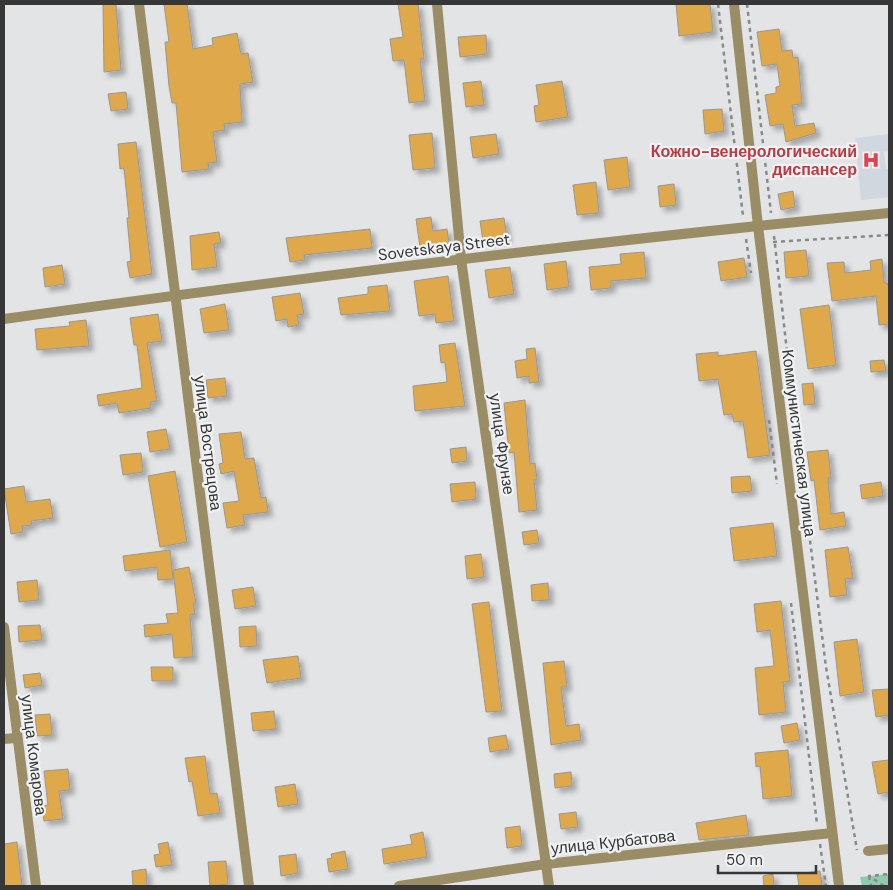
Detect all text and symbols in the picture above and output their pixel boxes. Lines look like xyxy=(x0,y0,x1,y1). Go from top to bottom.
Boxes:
place label: Кожно-венерологический диспансер xyxy=(651,141,857,180)
hospital icon: Кожно-венерологический диспансер xyxy=(861,150,881,170)
street label: Sovetskaya Street xyxy=(377,228,511,266)
street label: Коммунистическая улица xyxy=(777,348,821,538)
street label: улица Вострецова xyxy=(189,374,227,512)
street label: улица Фрунзе xyxy=(485,392,520,496)
street label: улица Комарова xyxy=(16,693,52,817)
street label: улица Курбатова xyxy=(550,825,676,859)
scale bar xyxy=(718,842,816,874)
text: 50 m xyxy=(726,850,763,870)

